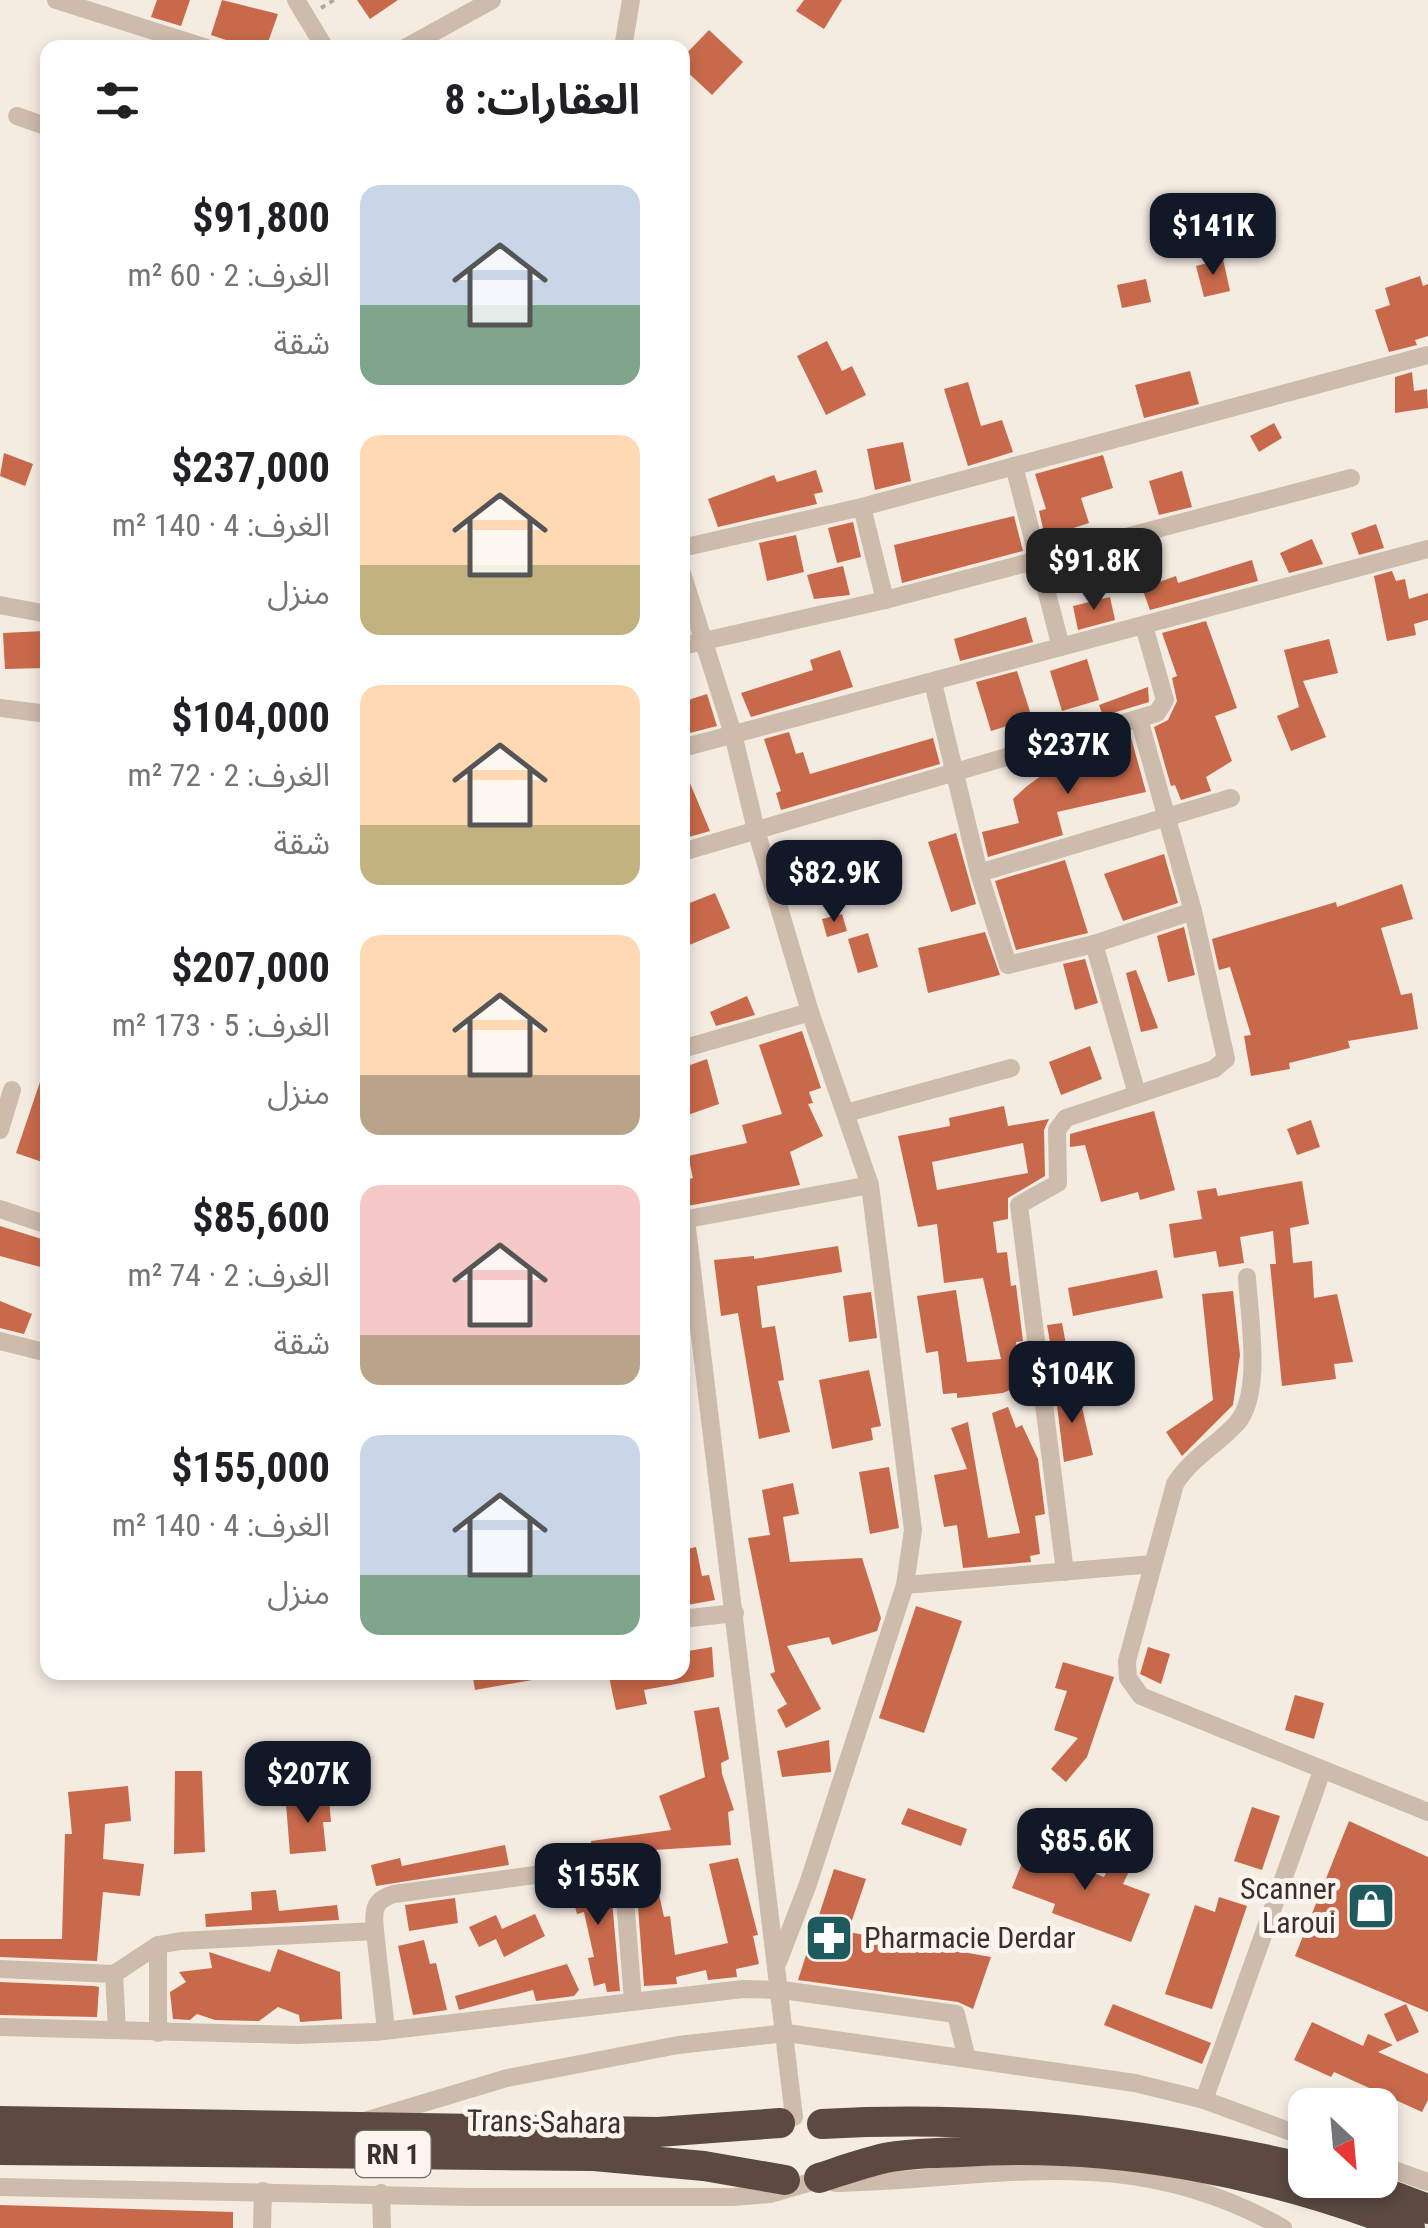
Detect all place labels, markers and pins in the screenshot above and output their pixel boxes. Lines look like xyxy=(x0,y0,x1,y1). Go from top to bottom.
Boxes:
pin: $141K xyxy=(1143,193,1283,278)
pin: $91.8K xyxy=(1013,528,1175,613)
pin: $237K xyxy=(998,712,1138,797)
pin: $82.9K xyxy=(753,840,915,925)
pin: $104K xyxy=(1002,1341,1142,1426)
pin: $207K xyxy=(238,1741,378,1826)
pin: $85.6K xyxy=(1004,1808,1166,1893)
pin: $155K xyxy=(528,1843,668,1928)
place label: Scanner Laroui xyxy=(1240,1871,1336,1940)
shop icon: Scanner Laroui xyxy=(1345,1880,1397,1932)
pharmacy icon: Pharmacie Derdar xyxy=(803,1912,855,1964)
place label: Pharmacie Derdar xyxy=(864,1920,1076,1955)

